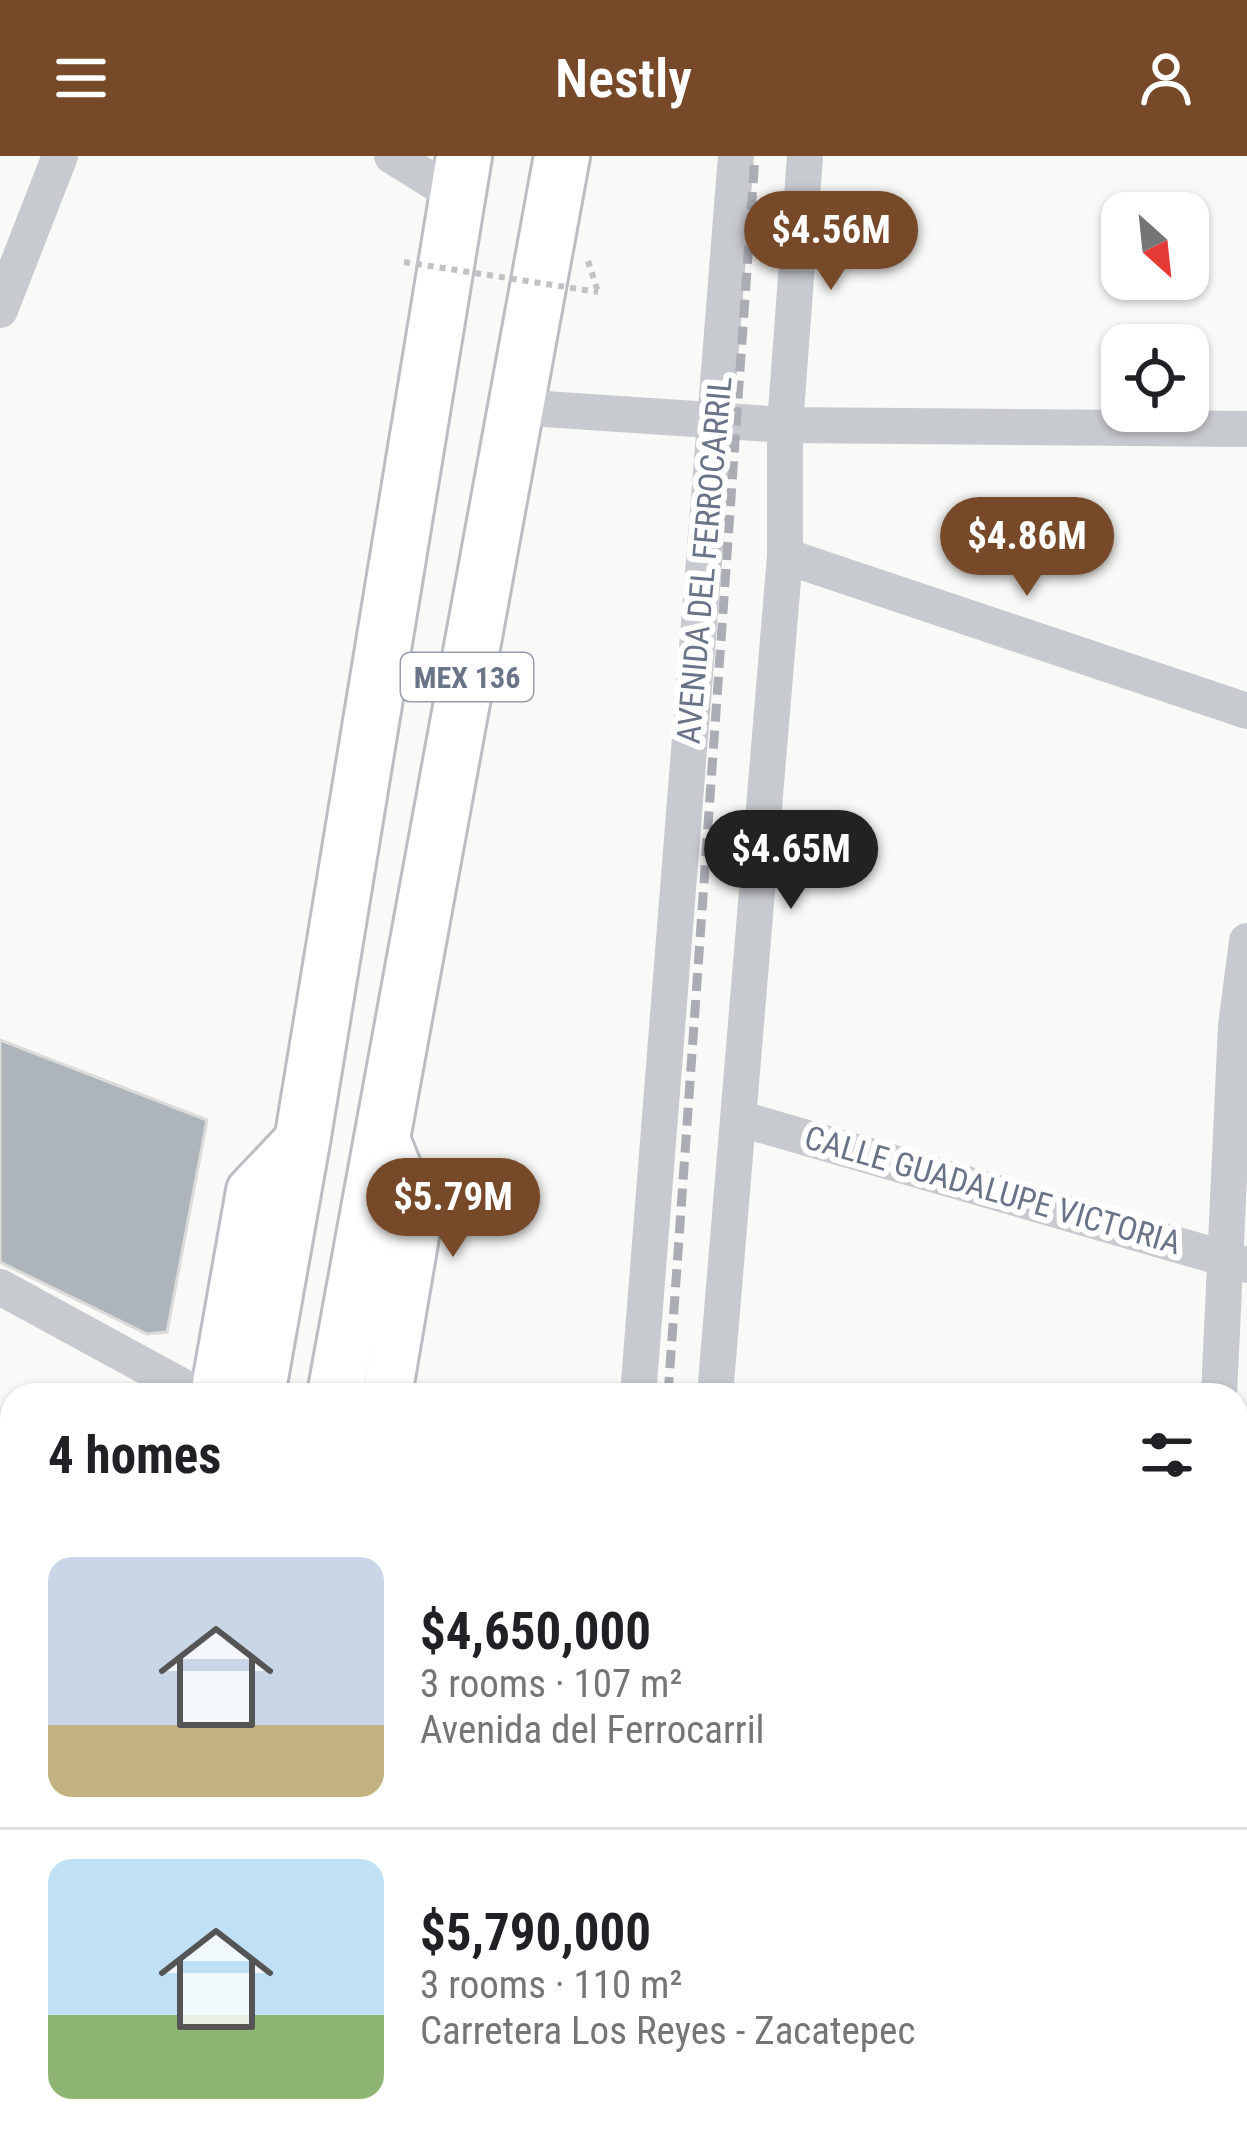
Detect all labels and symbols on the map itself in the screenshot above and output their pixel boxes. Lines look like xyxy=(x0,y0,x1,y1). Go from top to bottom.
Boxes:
pin: $4.56M xyxy=(733,191,929,293)
north arrow xyxy=(1101,192,1209,300)
street label: AVENIDA DEL FERROCARRIL xyxy=(669,375,739,745)
pin: $4.86M xyxy=(929,497,1125,599)
road number: MEX 136 xyxy=(401,653,533,701)
pin: $4.65M xyxy=(693,810,889,912)
street label: CALLE GUADALUPE VICTORIA xyxy=(800,1118,1186,1262)
pin: $5.79M xyxy=(355,1158,551,1260)

